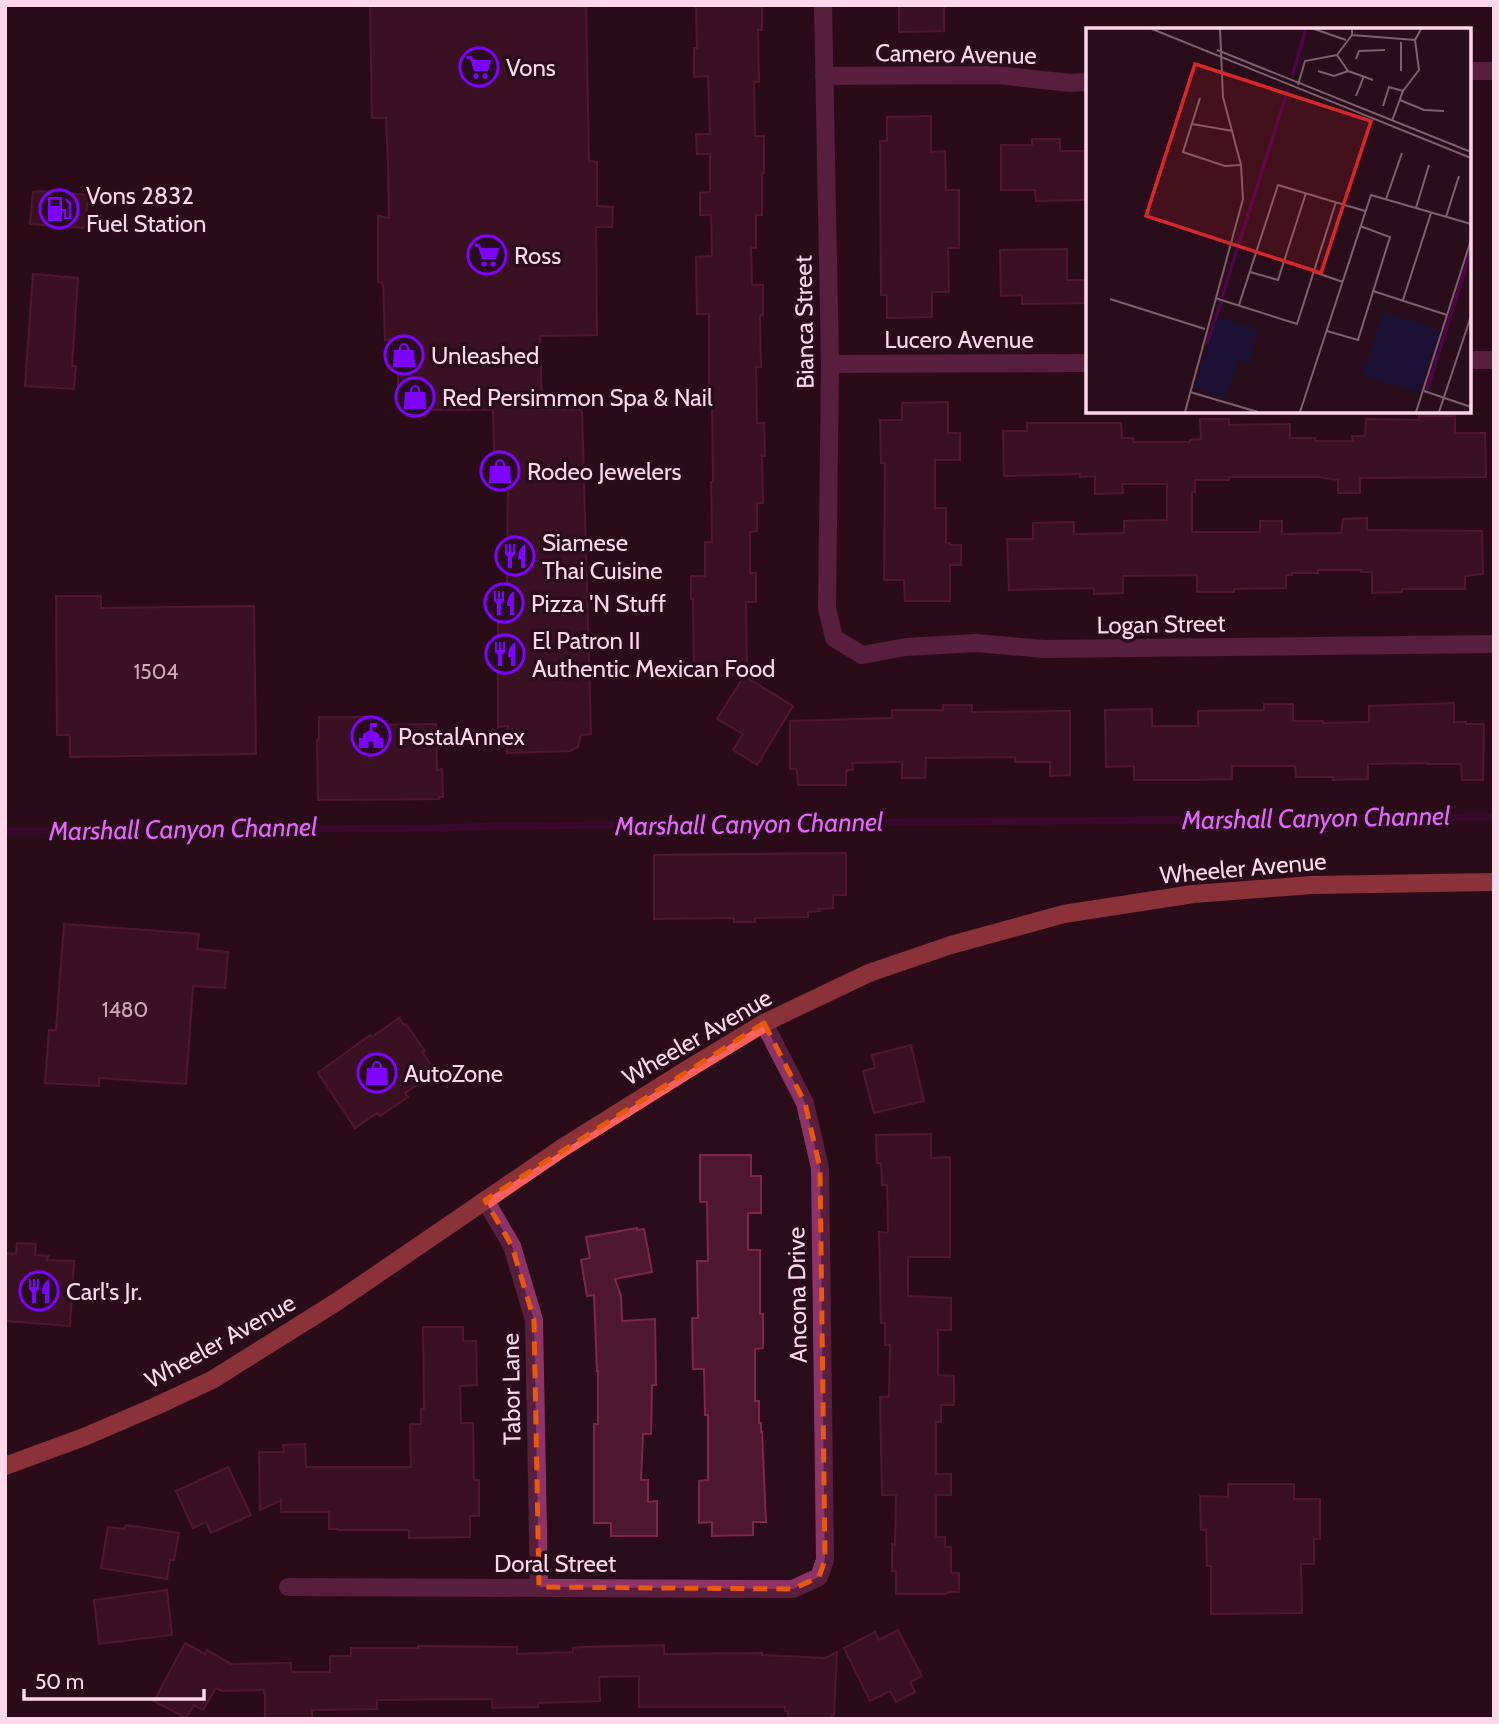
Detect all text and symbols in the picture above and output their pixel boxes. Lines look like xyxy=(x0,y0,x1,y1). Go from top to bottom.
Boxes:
inset map xyxy=(1086,28,1471,413)
street label: Camero Avenue xyxy=(875,38,1037,70)
supermarket icon: Vons xyxy=(458,46,500,88)
place label: Vons xyxy=(506,53,556,82)
place label: Vons 2832 Fuel Station xyxy=(86,181,206,238)
fuel station icon: Vons 2832 Fuel Station xyxy=(38,188,80,230)
supermarket icon: Ross xyxy=(466,234,508,276)
place label: Ross xyxy=(514,241,561,270)
street label: Bianca Street xyxy=(788,255,820,389)
street label: Lucero Avenue xyxy=(884,325,1034,354)
shop icon: Unleashed xyxy=(383,334,425,376)
place label: Unleashed xyxy=(431,341,539,370)
shop icon: Red Persimmon Spa & Nail xyxy=(394,376,436,418)
place label: Red Persimmon Spa & Nail xyxy=(442,383,713,412)
shop icon: Rodeo Jewelers xyxy=(479,450,521,492)
place label: Rodeo Jewelers xyxy=(527,457,681,486)
place label: Siamese Thai Cuisine xyxy=(542,528,662,585)
restaurant icon: Siamese Thai Cuisine xyxy=(494,535,536,577)
restaurant icon: Pizza 'N Stuff xyxy=(483,582,525,624)
place label: Pizza 'N Stuff xyxy=(531,589,666,618)
street label: Logan Street xyxy=(1096,608,1226,640)
place label: El Patron II Authentic Mexican Food xyxy=(532,626,775,683)
restaurant icon: El Patron II Authentic Mexican Food xyxy=(484,633,526,675)
house number: 1504 xyxy=(133,659,179,684)
public building icon: PostalAnnex xyxy=(350,715,392,757)
place label: PostalAnnex xyxy=(398,722,526,751)
water label: Marshall Canyon Channel xyxy=(1181,800,1450,836)
water label: Marshall Canyon Channel xyxy=(614,806,883,842)
water label: Marshall Canyon Channel xyxy=(48,811,317,847)
street label: Wheeler Avenue xyxy=(1158,846,1328,890)
street label: Wheeler Avenue xyxy=(617,983,777,1091)
house number: 1480 xyxy=(102,997,148,1022)
shop icon: AutoZone xyxy=(356,1052,398,1094)
place label: AutoZone xyxy=(404,1059,503,1088)
street label: Ancona Drive xyxy=(781,1227,813,1363)
restaurant icon: Carl's Jr. xyxy=(18,1270,60,1312)
place label: Carl's Jr. xyxy=(66,1277,142,1306)
street label: Wheeler Avenue xyxy=(140,1288,300,1394)
street label: Tabor Lane xyxy=(496,1333,526,1445)
street label: Doral Street xyxy=(494,1549,616,1578)
scale bar xyxy=(24,1658,205,1702)
text: 50 m xyxy=(35,1669,84,1694)

